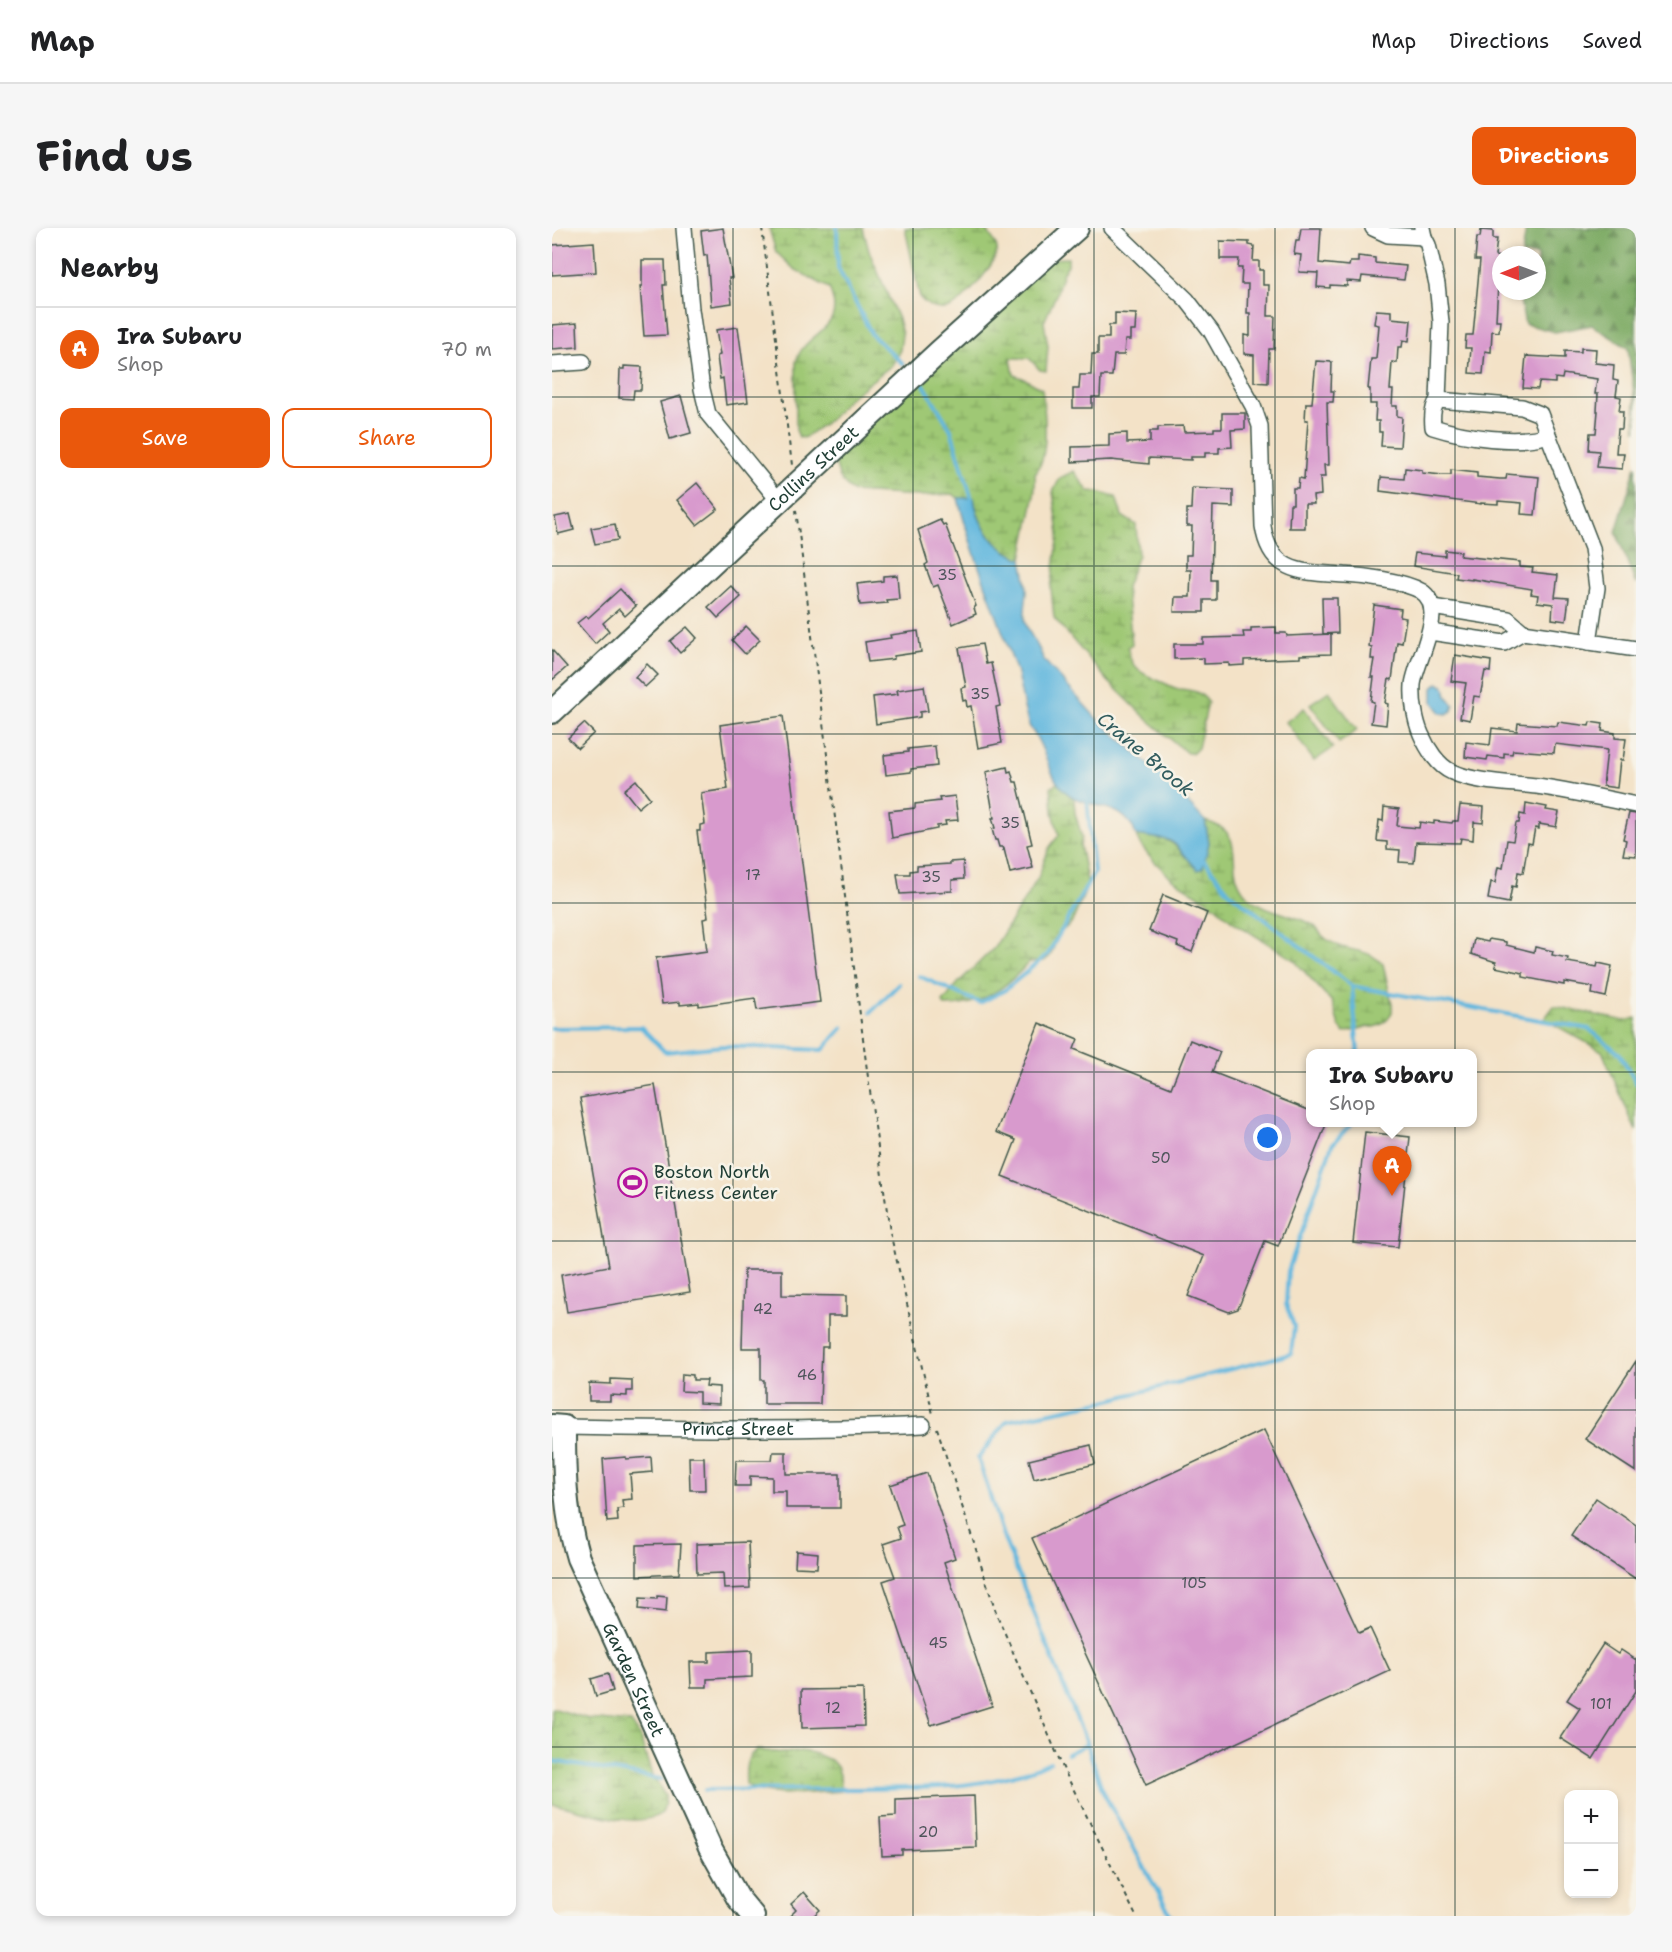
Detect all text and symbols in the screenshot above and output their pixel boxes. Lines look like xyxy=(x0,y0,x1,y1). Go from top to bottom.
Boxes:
text: Map xyxy=(30,22,95,60)
text: Map xyxy=(1371,27,1416,55)
text: Directions xyxy=(1449,27,1549,55)
text: Saved xyxy=(1582,27,1642,55)
button: Directions xyxy=(1472,127,1636,185)
text: Find us xyxy=(36,128,193,184)
north arrow xyxy=(1492,246,1546,300)
text: Nearby xyxy=(60,250,159,285)
text: Ira Subaru xyxy=(117,322,242,351)
text: A xyxy=(72,336,87,362)
text: 70 m xyxy=(440,336,492,362)
text: Shop xyxy=(117,351,164,377)
button: Save xyxy=(60,408,270,468)
button: Share xyxy=(282,408,492,468)
street label: Collins Street xyxy=(763,420,864,517)
house number: 35 xyxy=(937,565,957,585)
house number: 35 xyxy=(970,684,990,704)
water label: Crane Brook xyxy=(1092,706,1200,803)
house number: 35 xyxy=(1000,813,1020,833)
house number: 17 xyxy=(745,865,761,885)
house number: 35 xyxy=(921,867,941,887)
popup xyxy=(1306,1049,1477,1127)
text: Ira Subaru xyxy=(1329,1061,1454,1090)
text: Shop xyxy=(1329,1090,1376,1116)
your location xyxy=(1253,1123,1282,1152)
pin: A xyxy=(1372,1146,1412,1196)
house number: 50 xyxy=(1151,1148,1171,1168)
place label: Boston North Fitness Center xyxy=(654,1160,778,1205)
sports icon: Boston North Fitness Center xyxy=(617,1166,649,1198)
house number: 42 xyxy=(753,1299,773,1319)
house number: 46 xyxy=(797,1365,817,1385)
street label: Prince Street xyxy=(682,1417,794,1441)
house number: 105 xyxy=(1181,1573,1207,1593)
street label: Garden Street xyxy=(597,1618,670,1741)
house number: 45 xyxy=(928,1633,948,1653)
house number: 101 xyxy=(1590,1694,1612,1714)
house number: 12 xyxy=(825,1698,841,1718)
map controls xyxy=(1564,1790,1618,1898)
button: + xyxy=(1564,1790,1618,1844)
house number: 20 xyxy=(918,1822,938,1842)
button: − xyxy=(1564,1844,1618,1898)

